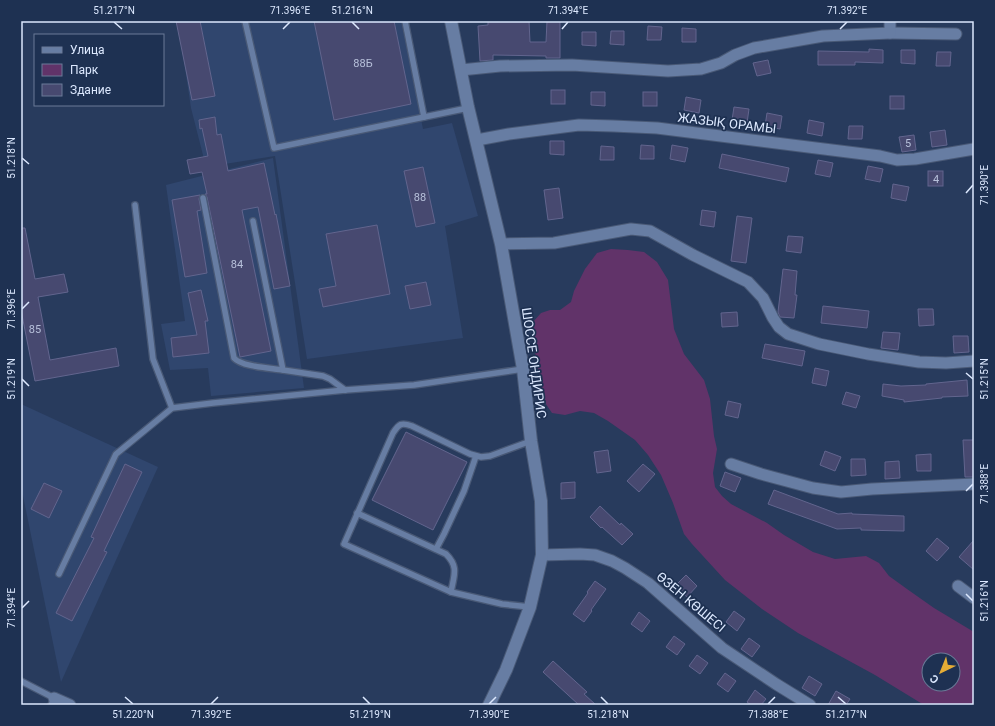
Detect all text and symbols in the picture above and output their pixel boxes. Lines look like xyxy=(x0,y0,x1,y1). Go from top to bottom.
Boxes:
text: 51.217°N xyxy=(93,5,135,16)
text: 71.396°E xyxy=(270,5,310,16)
text: 51.216°N xyxy=(331,5,373,16)
text: 71.394°E xyxy=(548,5,588,16)
text: 71.392°E xyxy=(827,5,867,16)
legend xyxy=(34,34,164,106)
text: Улица xyxy=(70,43,105,57)
house number: 88Б xyxy=(353,57,373,70)
text: Парк xyxy=(70,63,99,77)
text: Здание xyxy=(70,83,111,97)
street label: ЖАЗЫҚ ОРАМЫ xyxy=(677,110,777,136)
text: 51.218°N xyxy=(6,137,17,179)
house number: 5 xyxy=(905,137,911,150)
text: 71.390°E xyxy=(979,165,990,205)
house number: 4 xyxy=(933,173,939,186)
house number: 88 xyxy=(414,191,426,204)
house number: 84 xyxy=(231,258,243,271)
text: 71.396°E xyxy=(6,289,17,329)
street label: ШОССЕ ОНДИРИС xyxy=(519,306,549,420)
house number: 85 xyxy=(29,323,41,336)
text: 51.219°N xyxy=(6,358,17,400)
text: 51.215°N xyxy=(979,358,990,400)
text: 71.388°E xyxy=(979,464,990,504)
street label: ӨЗЕН КӨШЕСІ xyxy=(654,569,728,635)
text: 51.216°N xyxy=(979,580,990,622)
text: 71.394°E xyxy=(6,588,17,628)
north arrow xyxy=(921,652,961,692)
text: С xyxy=(927,672,942,686)
text: 51.220°N xyxy=(112,709,154,720)
text: 71.392°E xyxy=(191,709,231,720)
text: 51.219°N xyxy=(349,709,391,720)
text: 71.390°E xyxy=(469,709,509,720)
text: 51.218°N xyxy=(587,709,629,720)
text: 71.388°E xyxy=(748,709,788,720)
text: 51.217°N xyxy=(825,709,867,720)

